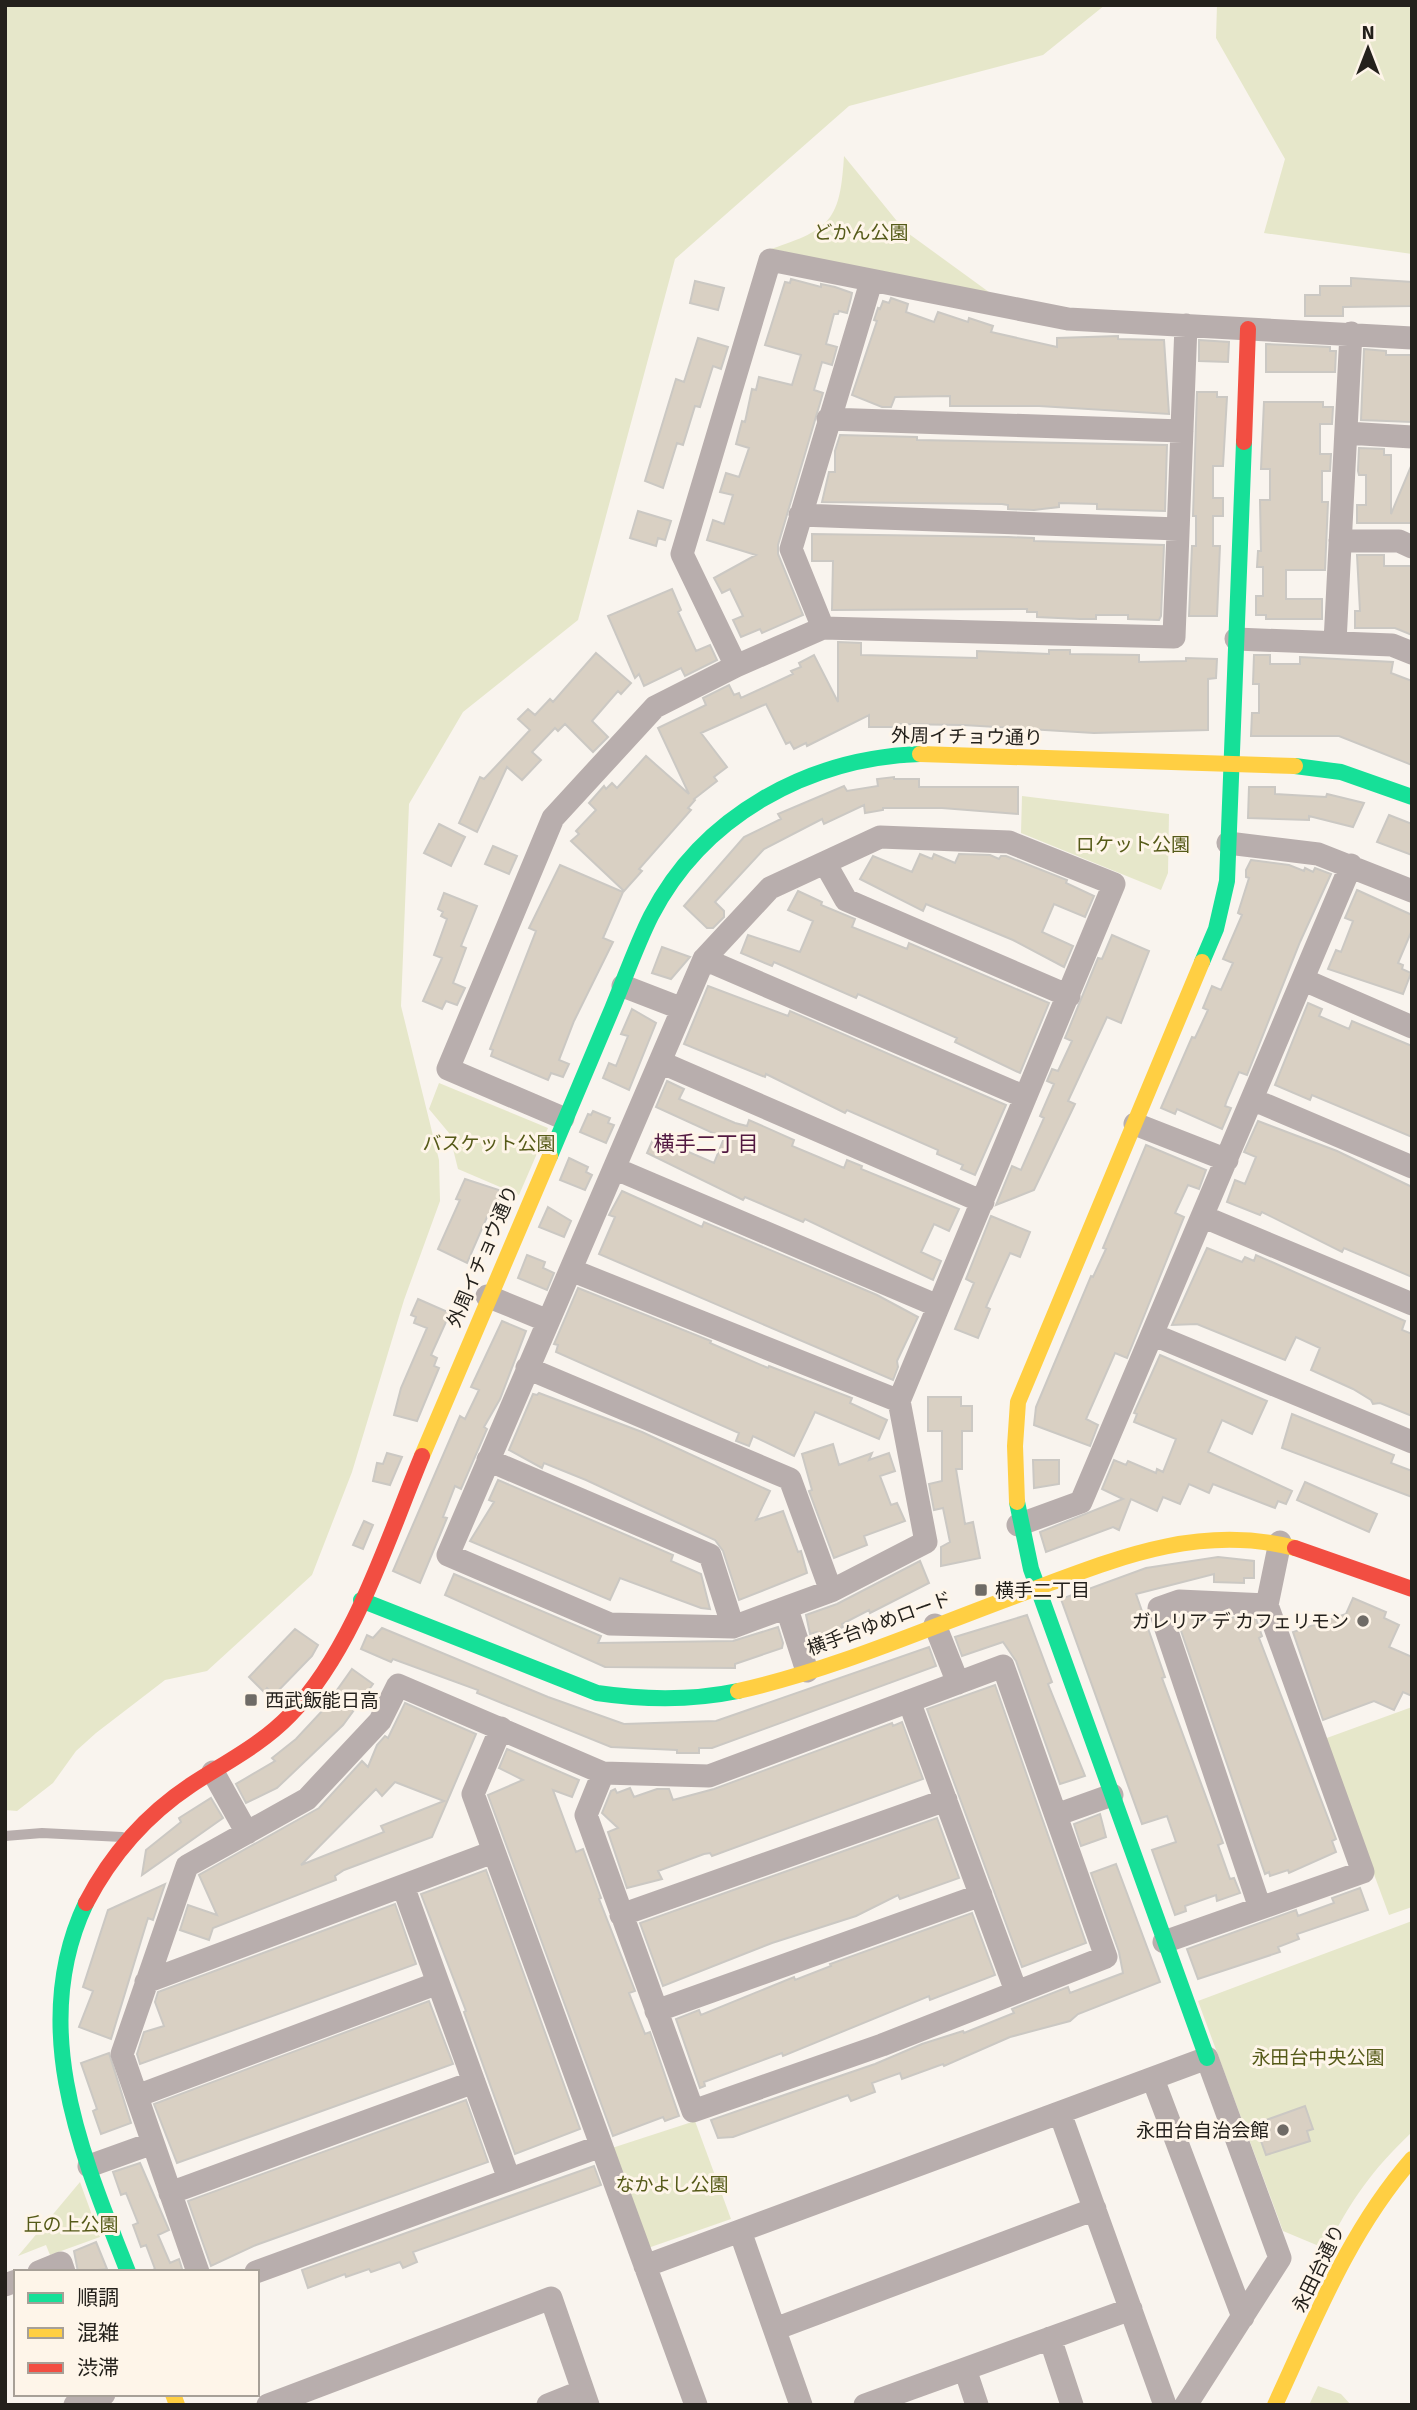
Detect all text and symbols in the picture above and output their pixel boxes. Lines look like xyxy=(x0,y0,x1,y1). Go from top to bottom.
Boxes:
north arrow xyxy=(1333,14,1403,84)
text: N xyxy=(1361,21,1375,45)
park label: どかん公園 xyxy=(813,221,909,245)
street label: 外周イチョウ通り xyxy=(891,724,1043,750)
park label: ロケット公園 xyxy=(1076,833,1190,857)
district label: 横手二丁目 xyxy=(654,1131,759,1157)
park label: バスケット公園 xyxy=(422,1132,556,1156)
street label: 外周イチョウ通り xyxy=(442,1182,524,1331)
place label: 横手二丁目 xyxy=(995,1579,1090,1603)
marker: 横手二丁目 xyxy=(973,1582,989,1598)
street label: 横手台ゆめロード xyxy=(804,1587,955,1661)
place label: ガレリア デ カフェリモン xyxy=(1132,1610,1349,1634)
marker: ガレリア デ カフェリモン xyxy=(1355,1613,1371,1629)
place label: 西武飯能日高 xyxy=(265,1689,379,1713)
marker: 西武飯能日高 xyxy=(243,1692,259,1708)
park label: 永田台中央公園 xyxy=(1251,2046,1385,2070)
place label: 永田台自治会館 xyxy=(1136,2119,1269,2143)
marker: 永田台自治会館 xyxy=(1275,2122,1291,2138)
park label: なかよし公園 xyxy=(615,2173,729,2197)
park label: 丘の上公園 xyxy=(23,2213,119,2237)
street label: 永田台通り xyxy=(1287,2220,1351,2316)
legend xyxy=(14,2270,259,2396)
text: 順調 xyxy=(77,2285,119,2311)
text: 混雑 xyxy=(77,2320,119,2346)
text: 渋滞 xyxy=(77,2355,119,2381)

